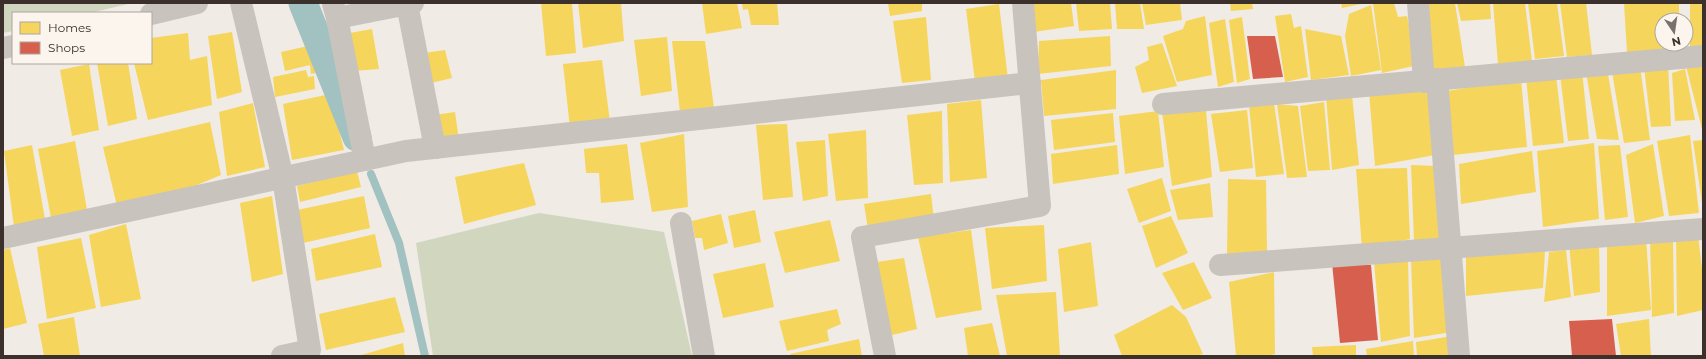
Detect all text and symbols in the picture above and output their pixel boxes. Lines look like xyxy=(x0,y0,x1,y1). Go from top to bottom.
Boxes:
legend xyxy=(12,12,152,64)
north arrow xyxy=(1654,12,1694,52)
text: Homes xyxy=(48,20,91,35)
text: N xyxy=(1670,34,1682,50)
text: Shops xyxy=(48,40,85,55)

